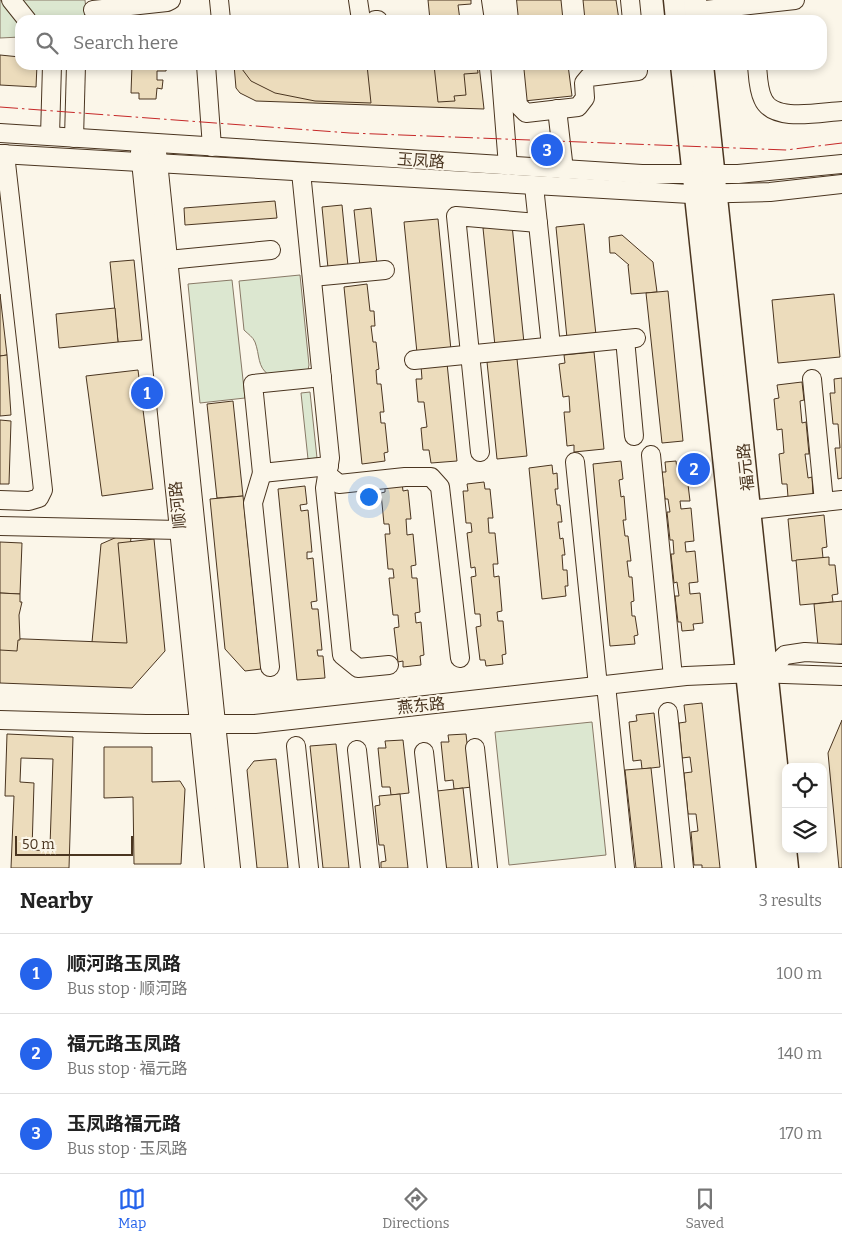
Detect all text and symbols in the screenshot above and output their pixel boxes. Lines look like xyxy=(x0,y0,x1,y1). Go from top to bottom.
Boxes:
search box xyxy=(15,15,827,70)
icon: search xyxy=(33,29,61,57)
text: Search here xyxy=(73,31,178,54)
pin: 3 xyxy=(531,131,563,169)
street label: 玉凤路 xyxy=(396,149,446,172)
pin: 1 xyxy=(131,374,163,412)
street label: 福元路 xyxy=(734,442,757,492)
pin: 2 xyxy=(678,450,710,488)
street label: 顺河路 xyxy=(166,480,189,530)
your location xyxy=(356,484,382,510)
street label: 燕东路 xyxy=(396,694,446,717)
map controls xyxy=(782,763,827,853)
button: locate xyxy=(782,763,827,808)
button: layers xyxy=(782,808,827,853)
scale bar xyxy=(15,833,132,856)
text: 50 m xyxy=(22,836,55,853)
text: Nearby xyxy=(20,888,93,914)
text: 3 results xyxy=(759,891,822,910)
text: 顺河路玉凤路 xyxy=(67,952,181,975)
text: 1 xyxy=(33,964,39,983)
text: 100 m xyxy=(777,964,822,983)
text: Bus stop · 顺河路 xyxy=(67,979,188,998)
text: 福元路玉凤路 xyxy=(67,1032,181,1055)
text: 2 xyxy=(31,1044,41,1063)
text: 140 m xyxy=(777,1044,822,1063)
text: Bus stop · 福元路 xyxy=(67,1059,188,1078)
text: 玉凤路福元路 xyxy=(67,1112,181,1135)
text: 3 xyxy=(31,1124,41,1143)
text: 170 m xyxy=(779,1124,822,1143)
text: Bus stop · 玉凤路 xyxy=(67,1139,188,1158)
tab: Map xyxy=(118,1185,146,1232)
tab: Directions xyxy=(382,1185,450,1232)
tab: Saved xyxy=(686,1185,724,1232)

